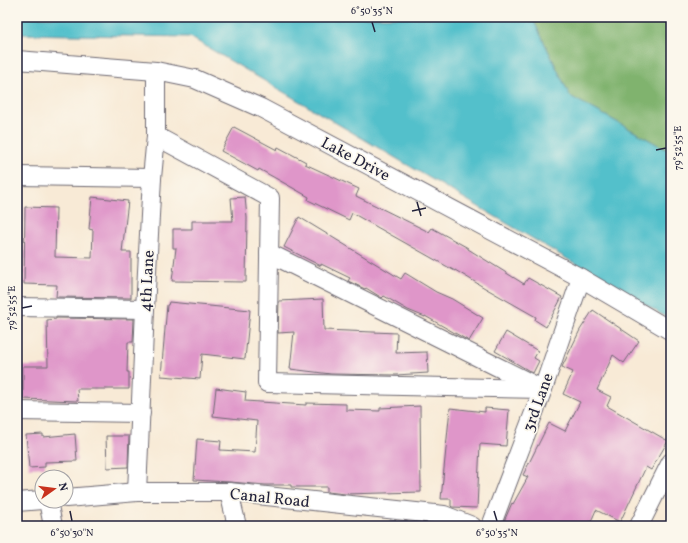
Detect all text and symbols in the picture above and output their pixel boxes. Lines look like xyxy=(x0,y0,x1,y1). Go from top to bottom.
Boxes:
text: 6°50'35"N xyxy=(351,4,394,18)
text: 79°52'55"E xyxy=(671,126,685,170)
street label: Lake Drive xyxy=(317,132,393,187)
street label: 4th Lane xyxy=(135,250,161,313)
text: 79°52'55"E xyxy=(5,286,19,330)
street label: 3rd Lane xyxy=(518,370,560,435)
north arrow xyxy=(34,469,74,509)
text: N xyxy=(54,481,70,493)
street label: Canal Road xyxy=(229,484,311,514)
text: 6°50'30"N xyxy=(51,526,94,540)
text: 6°50'35"N xyxy=(476,526,519,540)

